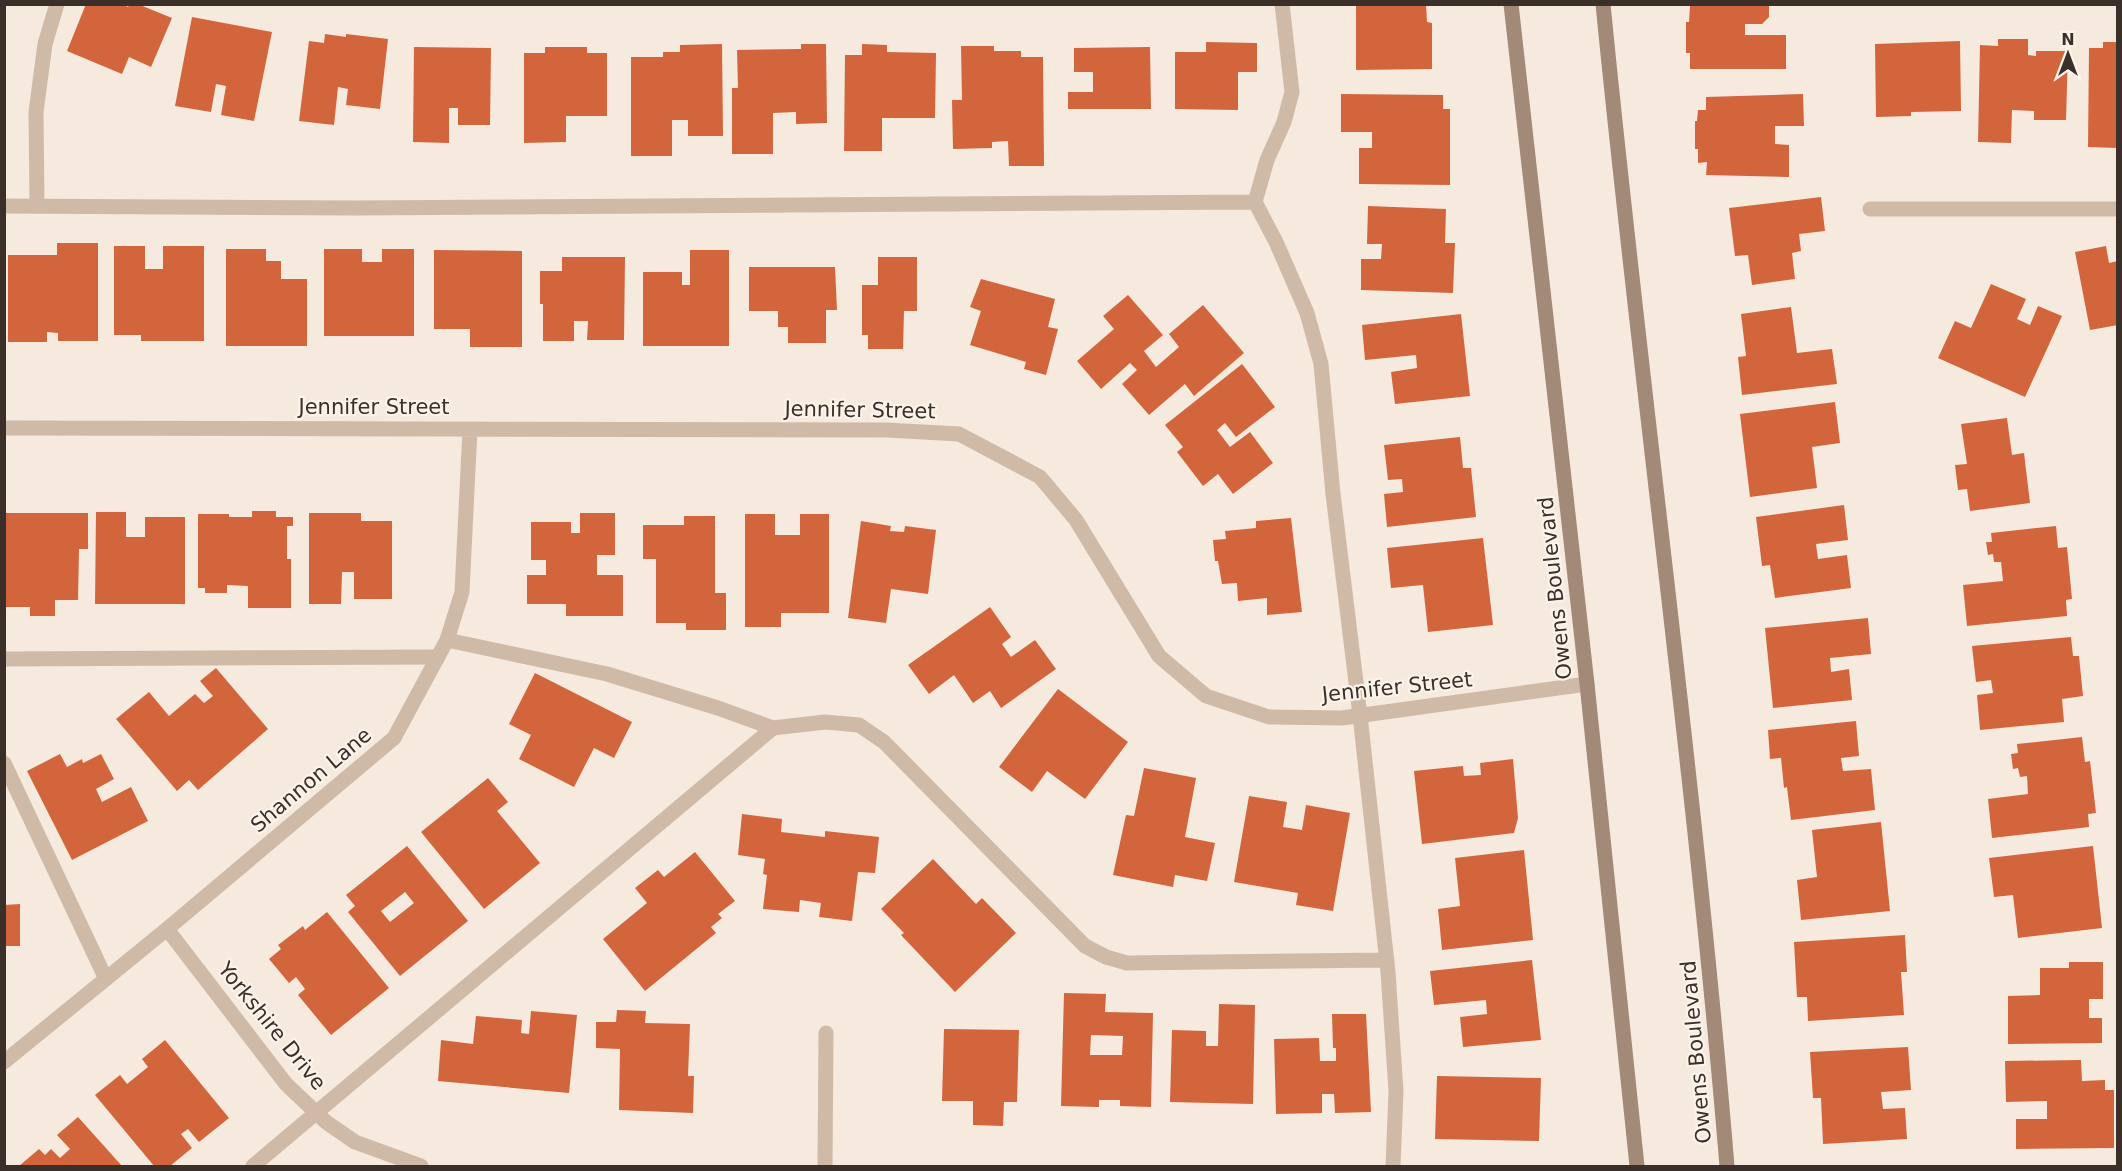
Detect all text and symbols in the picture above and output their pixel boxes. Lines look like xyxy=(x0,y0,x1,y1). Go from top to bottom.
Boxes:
north arrow xyxy=(2038,24,2098,84)
text: N xyxy=(2061,30,2075,49)
street label: Jennifer Street xyxy=(297,395,450,419)
street label: Jennifer Street xyxy=(782,397,936,423)
street label: Owens Boulevard xyxy=(1533,495,1577,681)
street label: Jennifer Street xyxy=(1319,667,1473,707)
street label: Shannon Lane xyxy=(246,723,376,837)
street label: Yorkshire Drive xyxy=(212,956,331,1095)
street label: Owens Boulevard xyxy=(1676,959,1716,1145)

